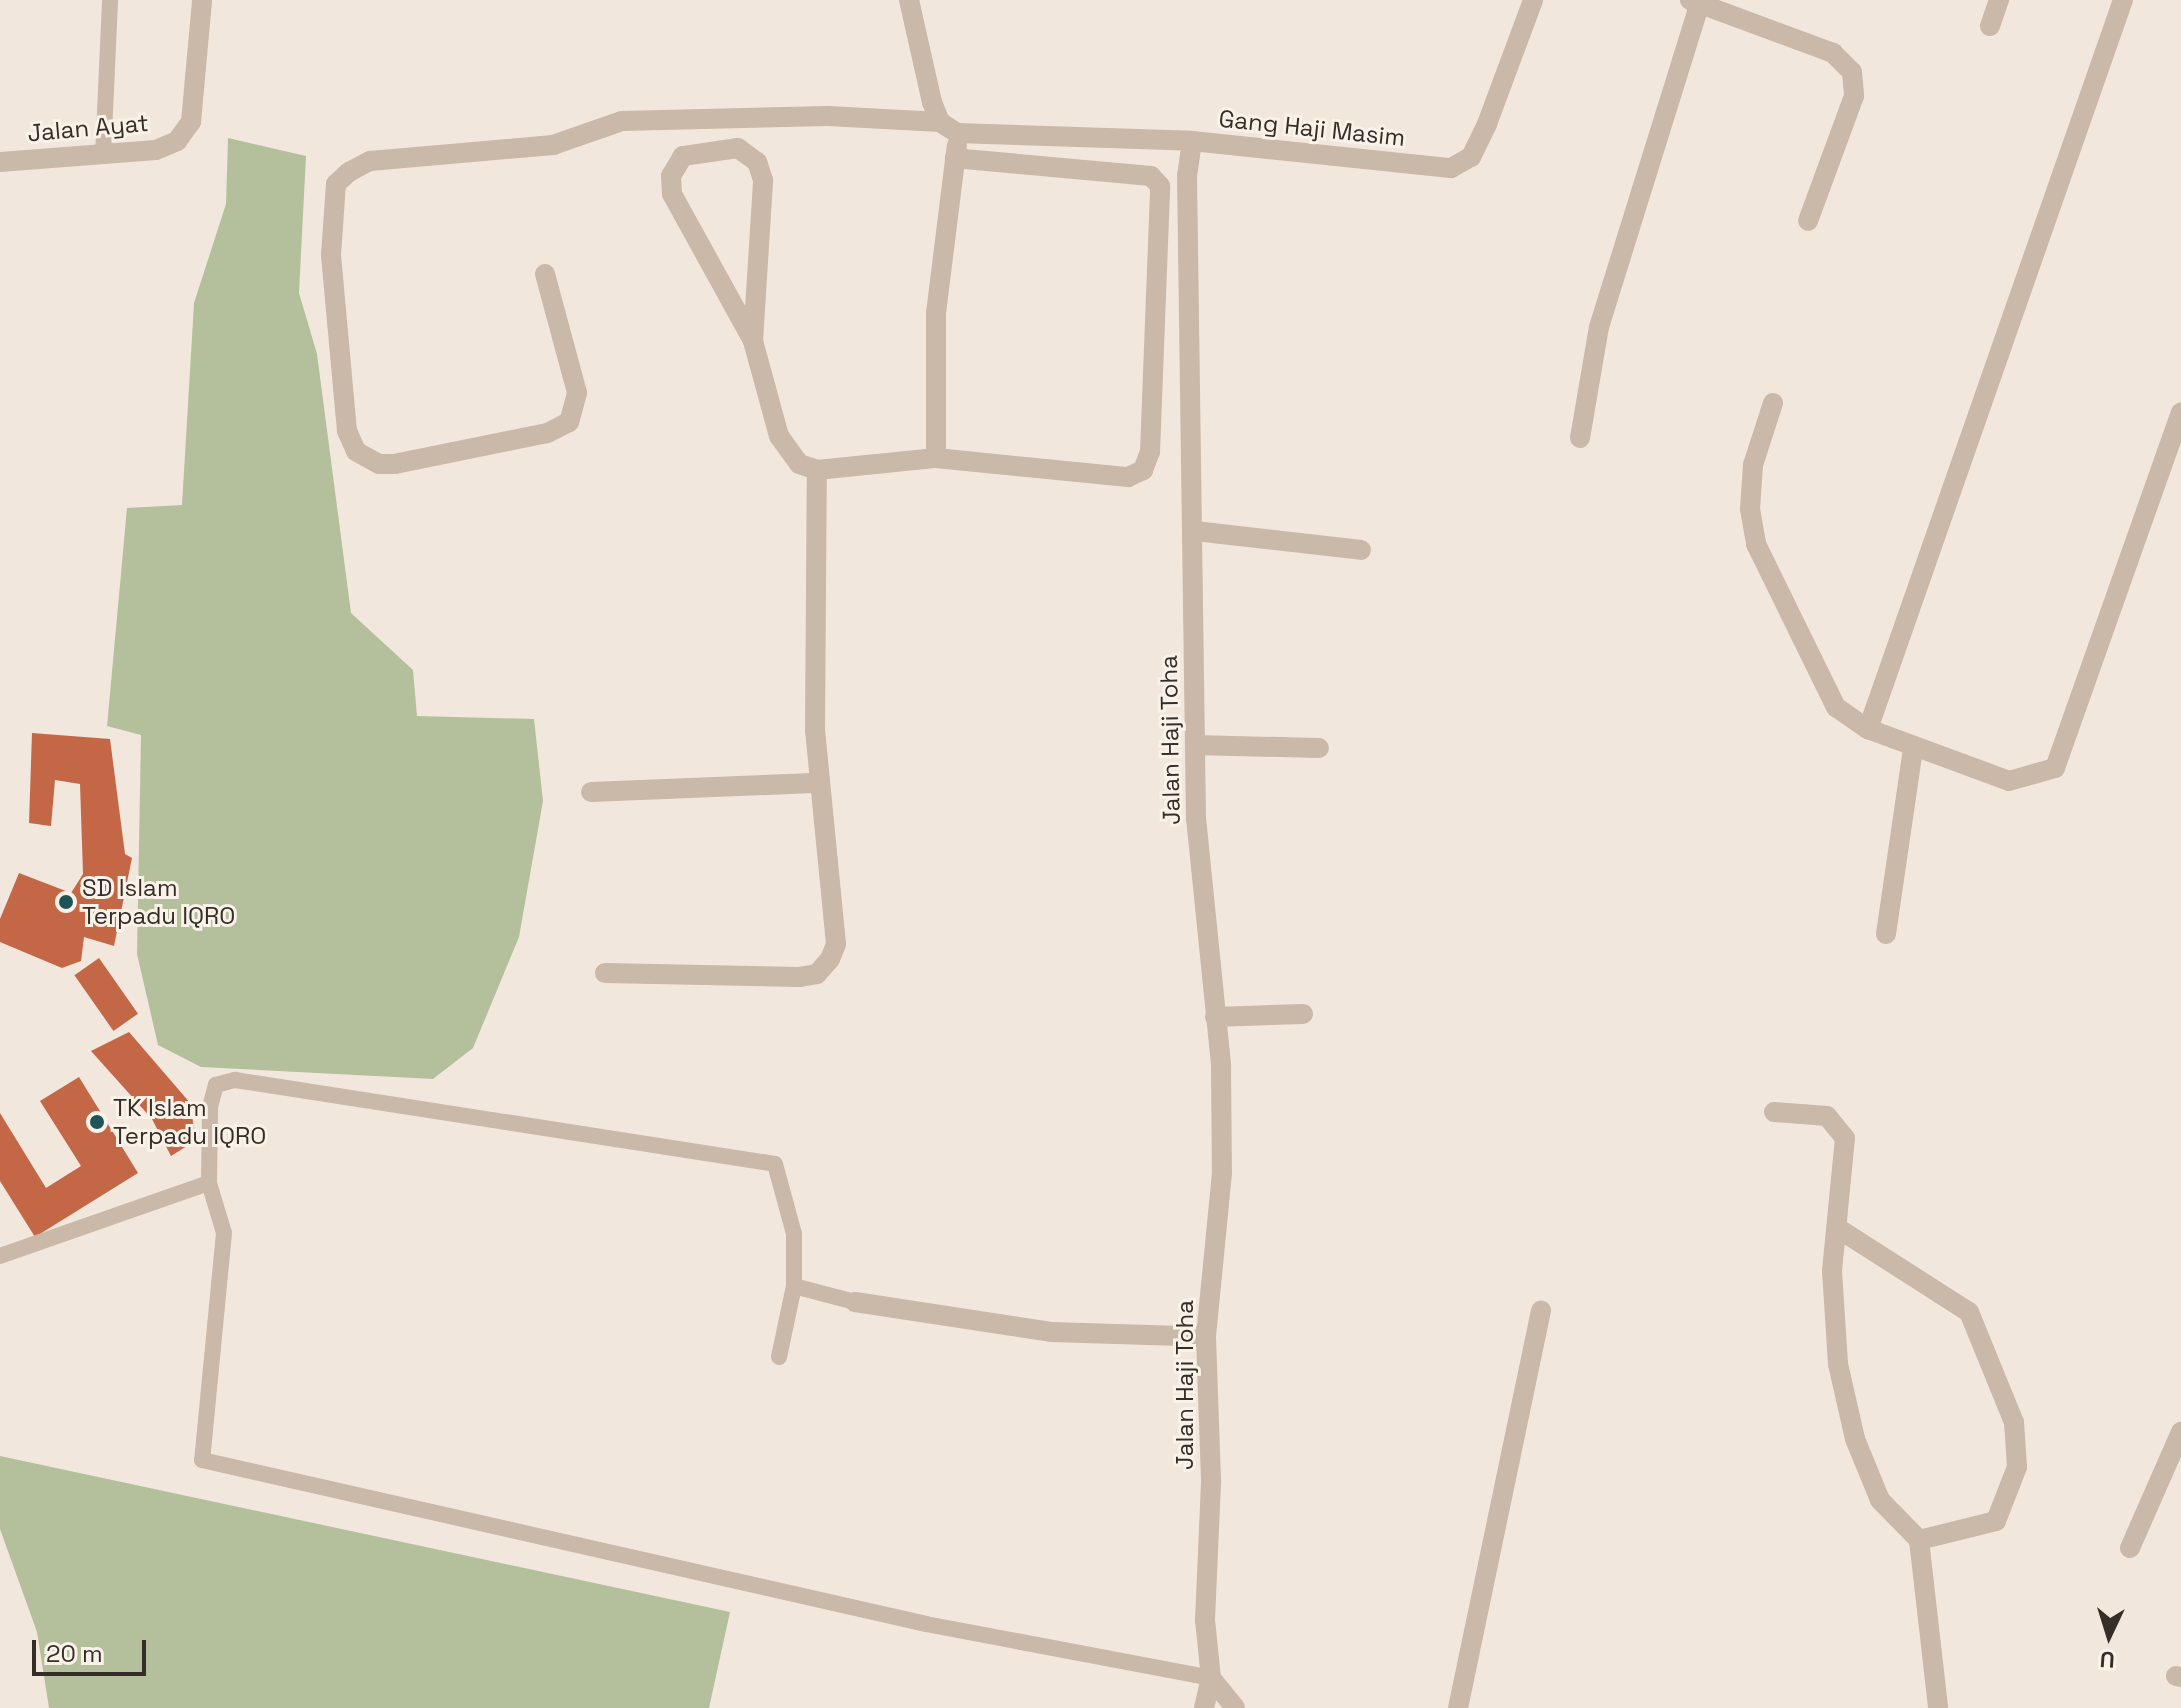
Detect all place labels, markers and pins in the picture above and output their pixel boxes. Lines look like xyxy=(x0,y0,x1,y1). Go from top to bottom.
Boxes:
place label: SD Islam Terpadu IQRO xyxy=(82,874,235,930)
marker: SD Islam Terpadu IQRO xyxy=(57,893,75,911)
place label: TK Islam Terpadu IQRO xyxy=(113,1094,266,1150)
marker: TK Islam Terpadu IQRO xyxy=(88,1113,106,1131)

